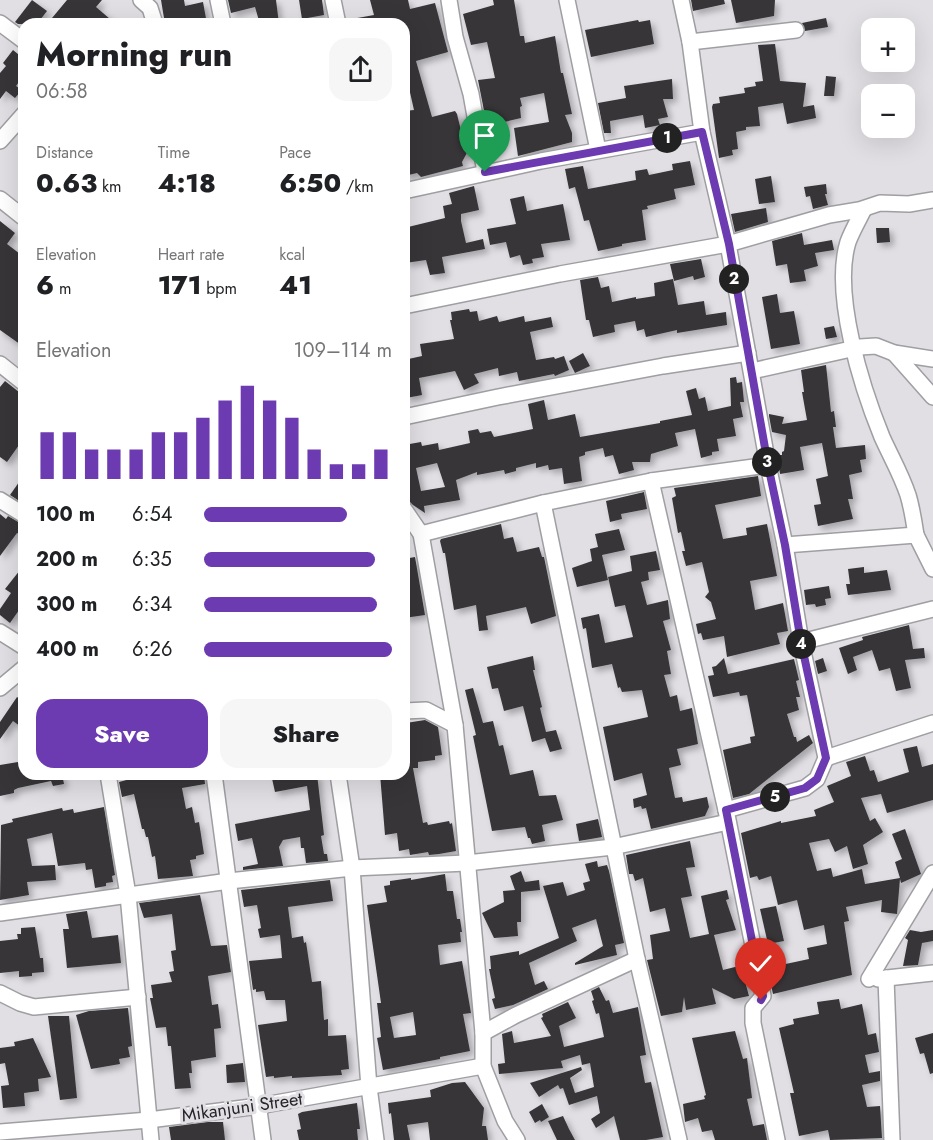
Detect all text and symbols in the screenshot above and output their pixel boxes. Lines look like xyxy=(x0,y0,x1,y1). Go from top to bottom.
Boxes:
map controls xyxy=(861,18,915,138)
button: + xyxy=(861,18,915,72)
text: Morning run xyxy=(36,31,232,78)
button: share xyxy=(329,38,392,101)
text: 06:58 xyxy=(36,77,88,106)
button: − xyxy=(861,84,915,138)
pin xyxy=(459,110,510,172)
icon: arrive xyxy=(468,119,501,152)
pin: 1 xyxy=(652,123,682,153)
text: 1 xyxy=(663,126,671,149)
text: Distance xyxy=(36,141,93,164)
text: Time xyxy=(158,141,190,164)
text: Pace xyxy=(279,141,311,164)
text: 0.63 xyxy=(36,164,97,202)
text: 4:18 xyxy=(158,164,216,202)
text: 6:50 xyxy=(279,164,341,202)
text: km xyxy=(97,175,121,198)
text: /km xyxy=(341,175,374,198)
text: Elevation xyxy=(36,243,96,266)
text: Heart rate xyxy=(158,243,224,266)
text: kcal xyxy=(279,243,305,266)
pin: 2 xyxy=(719,264,749,294)
text: 6 xyxy=(36,266,54,304)
text: 171 xyxy=(158,266,201,304)
text: 41 xyxy=(279,266,312,304)
text: 2 xyxy=(729,267,739,290)
text: m xyxy=(54,277,71,300)
text: bpm xyxy=(201,277,237,300)
text: Elevation xyxy=(36,336,111,365)
text: 109–114 m xyxy=(293,336,392,365)
pin: 3 xyxy=(752,447,782,477)
text: 3 xyxy=(762,450,772,473)
text: 100 m xyxy=(36,500,95,529)
text: 6:54 xyxy=(132,500,172,529)
text: 200 m xyxy=(36,545,98,574)
text: 6:35 xyxy=(132,545,172,574)
text: 300 m xyxy=(36,590,97,619)
text: 6:34 xyxy=(132,590,172,619)
pin: 4 xyxy=(786,629,816,659)
text: 4 xyxy=(795,632,807,655)
text: 400 m xyxy=(36,635,99,664)
text: 6:26 xyxy=(132,635,172,664)
button: Save xyxy=(36,699,208,768)
button: Share xyxy=(220,699,392,768)
pin: 5 xyxy=(760,782,790,812)
text: 5 xyxy=(770,785,780,808)
pin xyxy=(735,938,786,1000)
icon: check xyxy=(744,947,777,980)
street label: Mikanjuni Street xyxy=(180,1086,305,1128)

